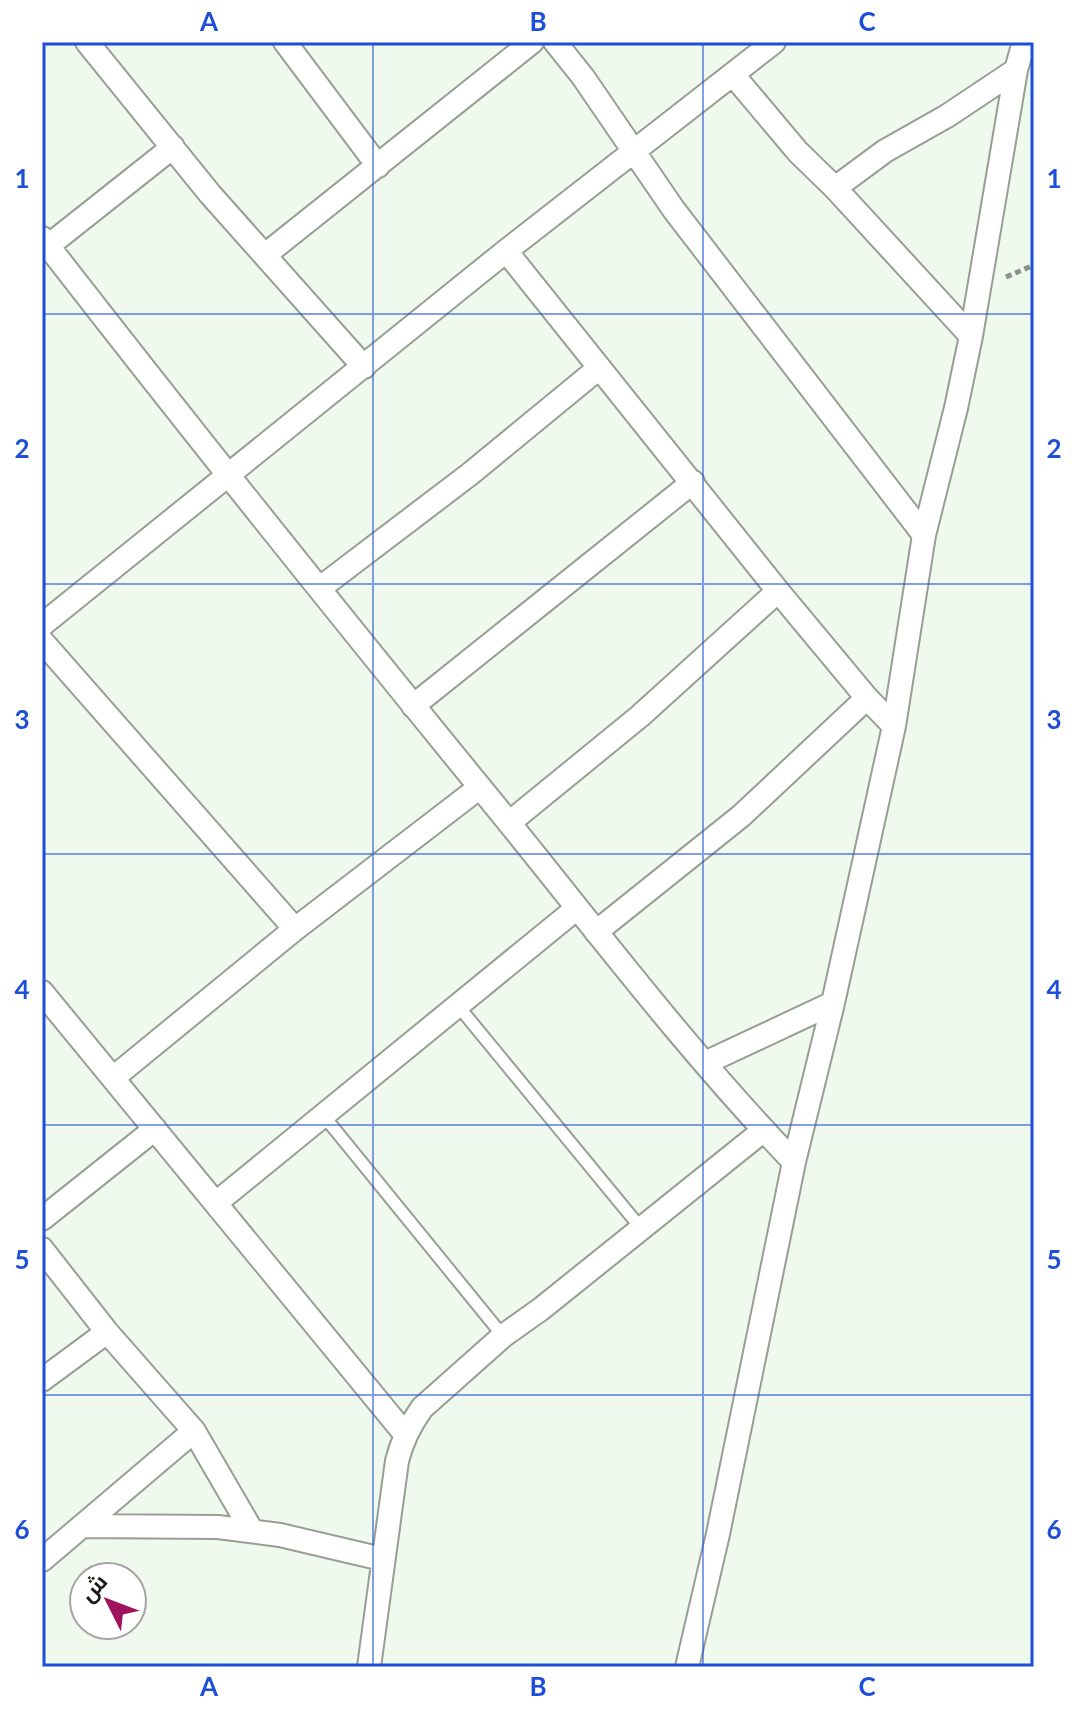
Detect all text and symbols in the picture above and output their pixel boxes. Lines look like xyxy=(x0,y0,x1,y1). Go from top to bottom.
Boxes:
text: A xyxy=(199,5,219,37)
text: B xyxy=(529,5,547,37)
text: C xyxy=(858,5,876,37)
text: 1 xyxy=(14,162,30,194)
text: 1 xyxy=(1046,162,1062,194)
text: 2 xyxy=(14,432,30,464)
text: 2 xyxy=(1046,432,1062,464)
text: 3 xyxy=(14,703,30,735)
text: 3 xyxy=(1046,703,1062,735)
text: 4 xyxy=(14,973,30,1005)
text: 4 xyxy=(1046,973,1062,1005)
text: 5 xyxy=(14,1243,30,1275)
text: 5 xyxy=(1046,1243,1062,1275)
text: 6 xyxy=(14,1513,30,1545)
text: 6 xyxy=(1046,1513,1062,1545)
north arrow xyxy=(68,1561,148,1641)
text: ش xyxy=(73,1568,113,1607)
text: A xyxy=(199,1670,219,1702)
text: B xyxy=(529,1670,547,1702)
text: C xyxy=(858,1670,876,1702)

